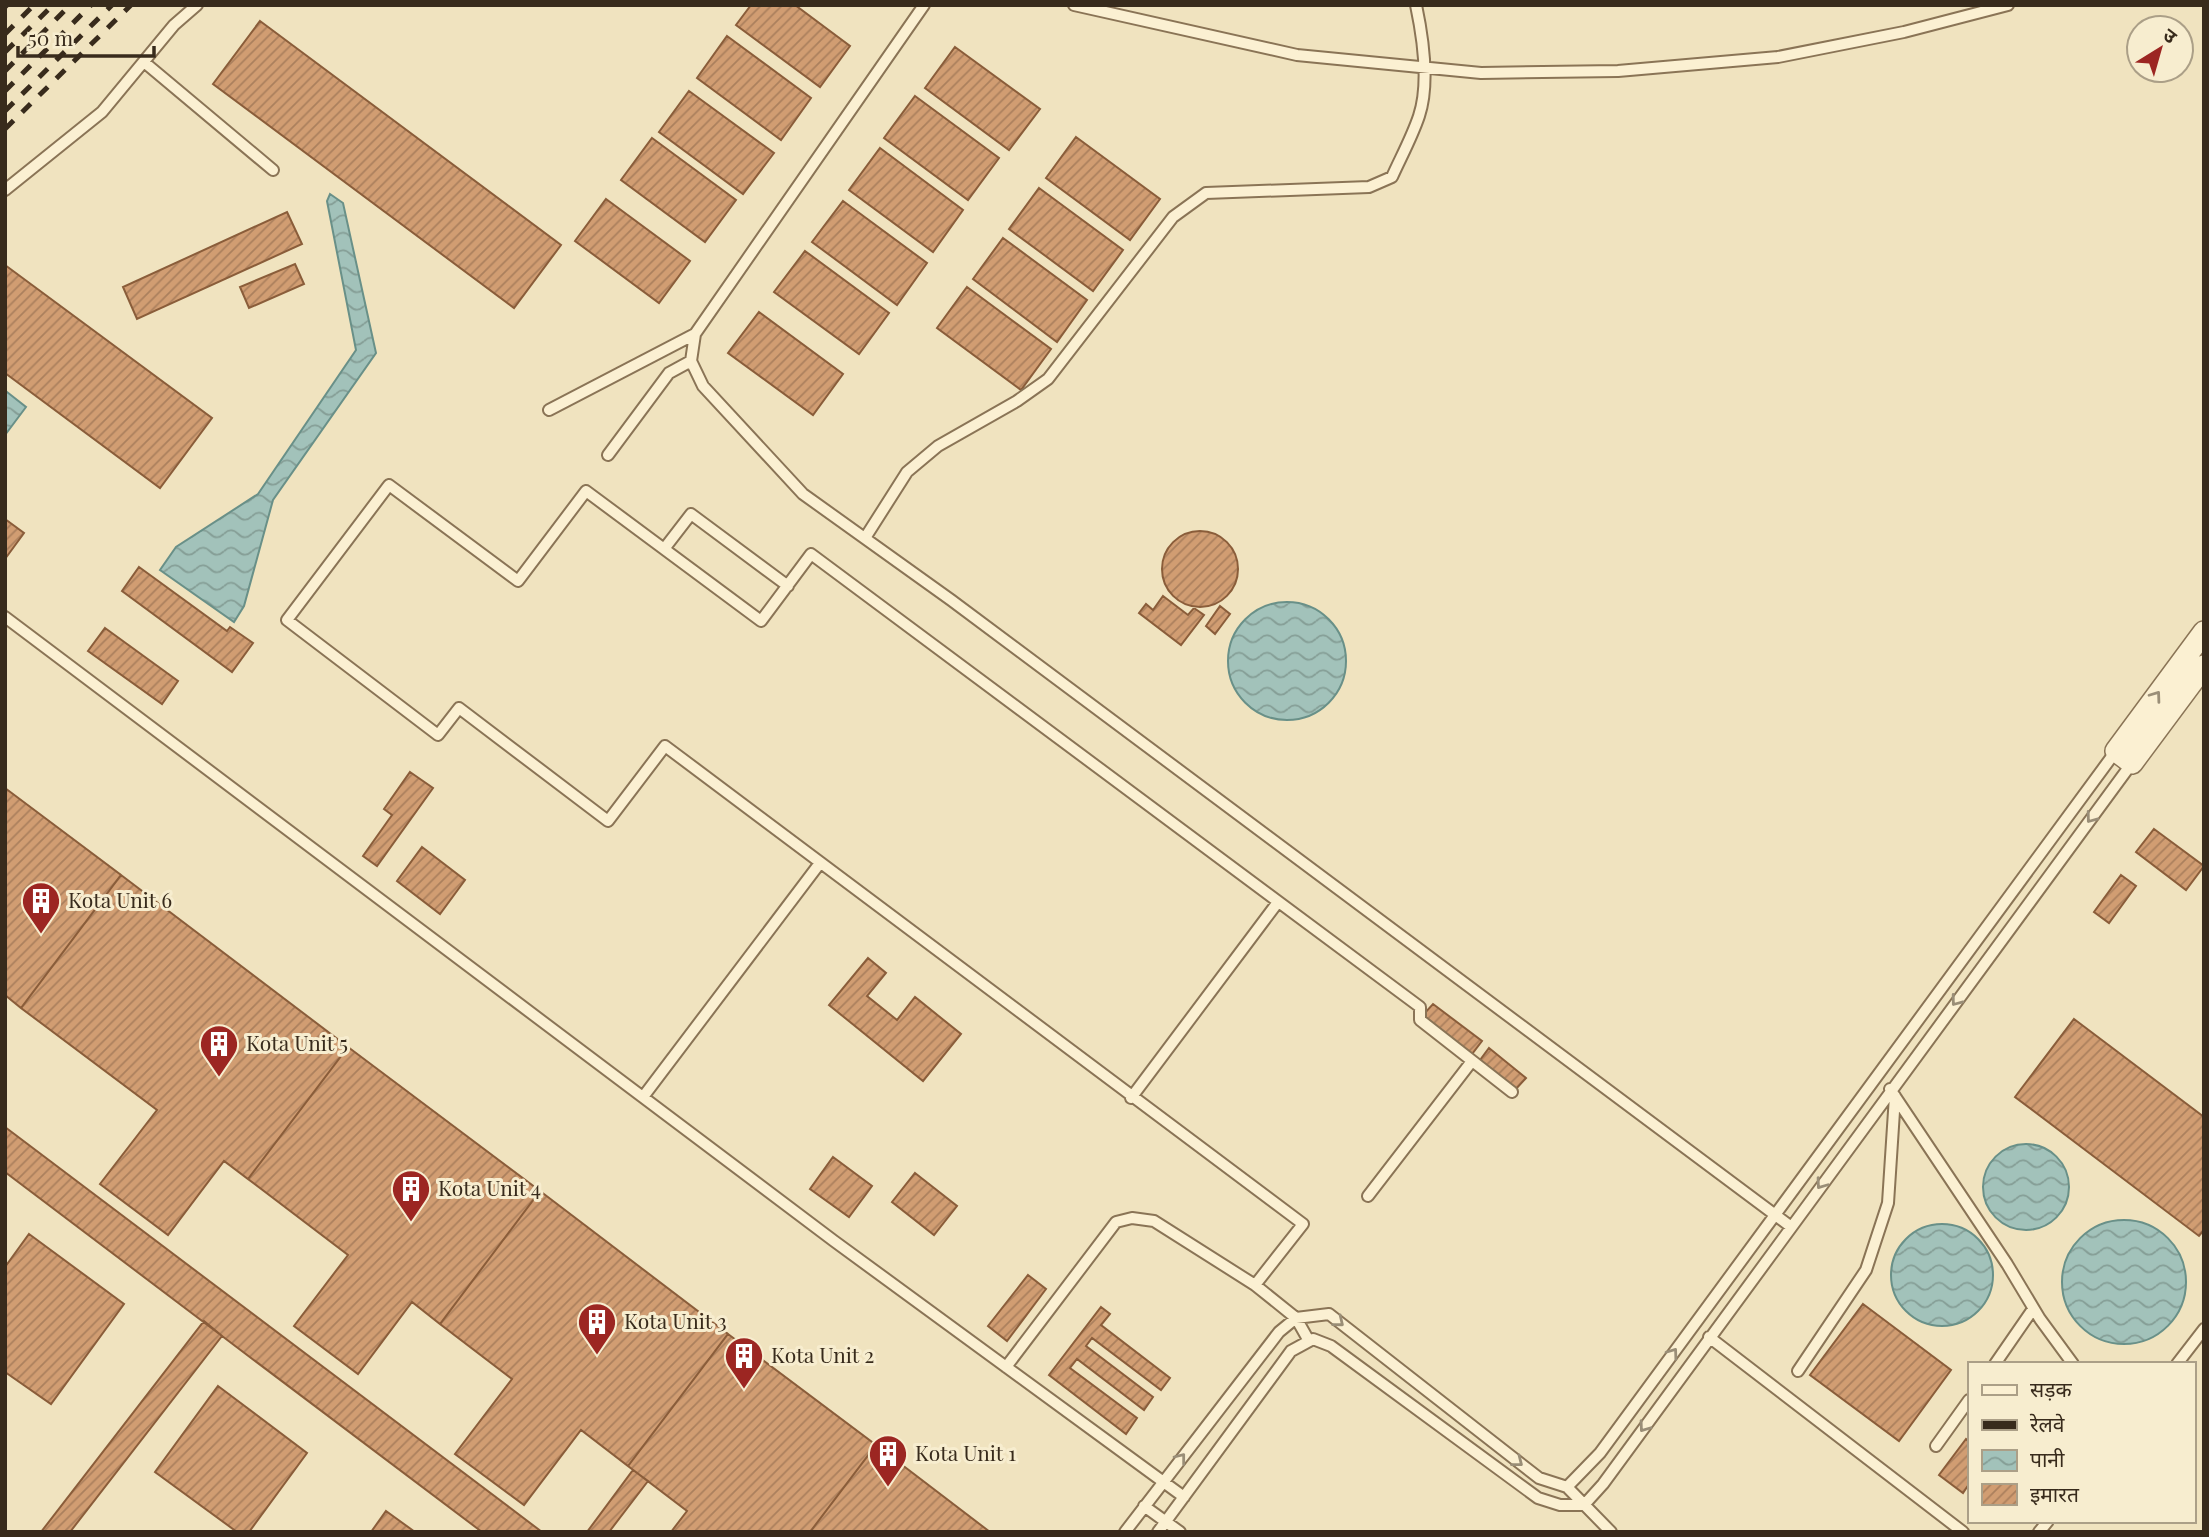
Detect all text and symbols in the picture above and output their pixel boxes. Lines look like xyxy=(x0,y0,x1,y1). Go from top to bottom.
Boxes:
scale bar xyxy=(18,14,154,58)
north arrow xyxy=(2125,14,2195,84)
text: उ xyxy=(2159,21,2184,49)
text: 50 m xyxy=(28,23,74,51)
one-way arrow xyxy=(2148,691,2161,704)
one-way arrow xyxy=(2087,810,2100,823)
building icon: Kota Unit 6 xyxy=(20,880,62,935)
place label: Kota Unit 6 xyxy=(68,885,172,913)
one-way arrow xyxy=(1951,993,1964,1006)
building icon: Kota Unit 5 xyxy=(198,1023,240,1078)
place label: Kota Unit 5 xyxy=(246,1028,348,1056)
building icon: Kota Unit 4 xyxy=(390,1168,432,1223)
place label: Kota Unit 4 xyxy=(438,1173,541,1201)
one-way arrow xyxy=(1816,1176,1829,1189)
building icon: Kota Unit 3 xyxy=(576,1301,618,1356)
place label: Kota Unit 3 xyxy=(624,1306,727,1334)
one-way arrow xyxy=(1331,1313,1344,1326)
building icon: Kota Unit 2 xyxy=(723,1335,765,1390)
place label: Kota Unit 2 xyxy=(771,1340,874,1368)
one-way arrow xyxy=(1665,1349,1678,1361)
legend xyxy=(1968,1362,2195,1523)
text: सड़क xyxy=(2030,1374,2072,1402)
text: रेलवे xyxy=(2029,1409,2065,1437)
one-way arrow xyxy=(1640,1420,1652,1432)
building icon: Kota Unit 1 xyxy=(867,1433,909,1488)
place label: Kota Unit 1 xyxy=(915,1438,1016,1466)
text: पानी xyxy=(2030,1444,2065,1472)
one-way arrow xyxy=(1173,1453,1186,1466)
one-way arrow xyxy=(1511,1453,1523,1466)
text: इमारत xyxy=(2030,1479,2080,1507)

